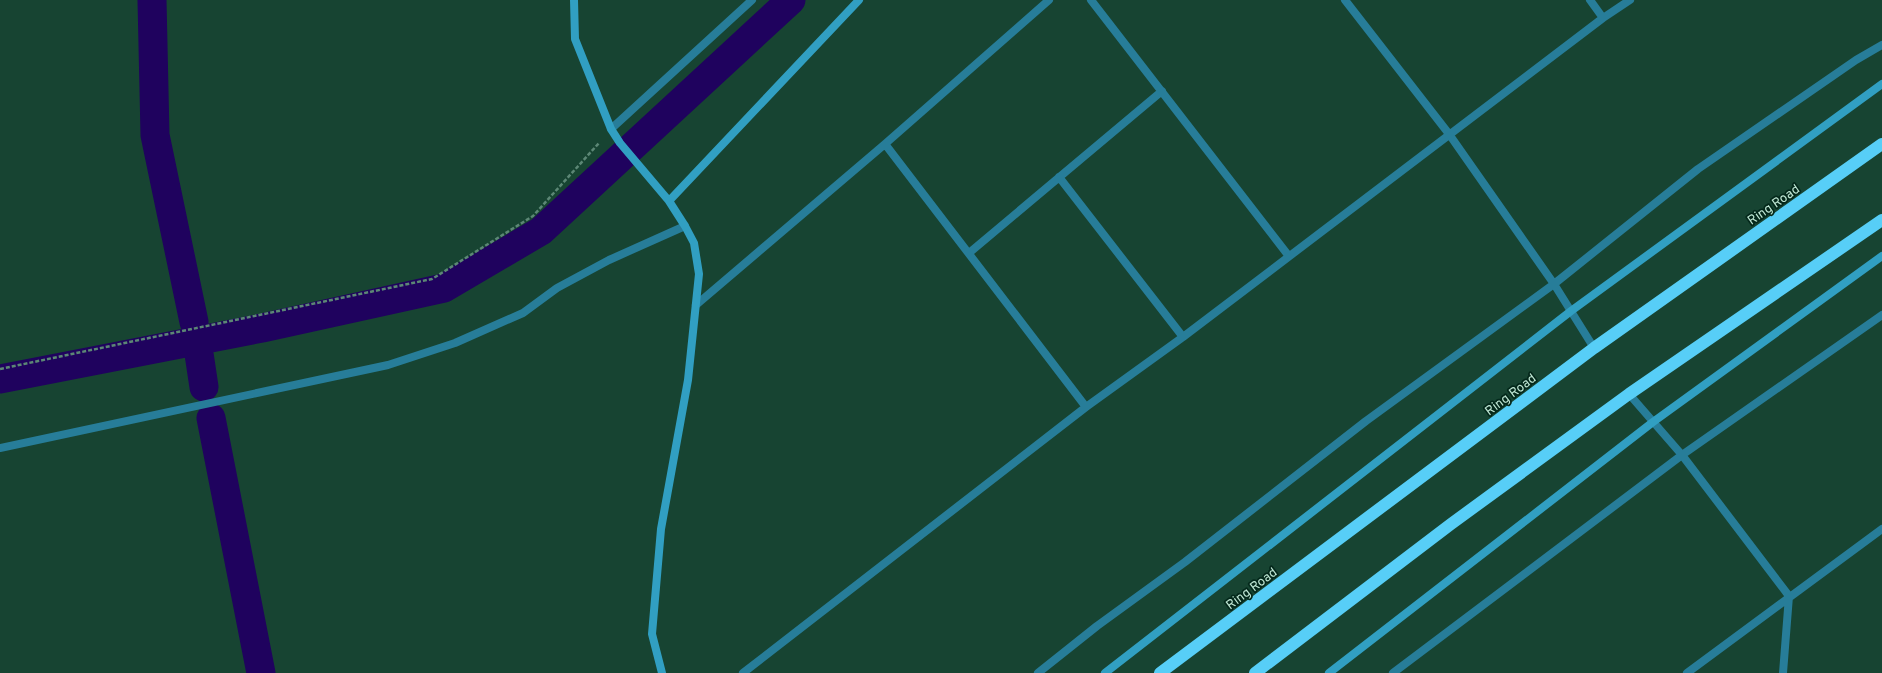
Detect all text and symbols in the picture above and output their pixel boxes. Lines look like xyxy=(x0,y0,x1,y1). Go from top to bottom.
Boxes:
street label: Ring Road xyxy=(1745,182,1803,229)
street label: Ring Road xyxy=(1482,371,1540,420)
street label: Ring Road xyxy=(1223,565,1281,614)

